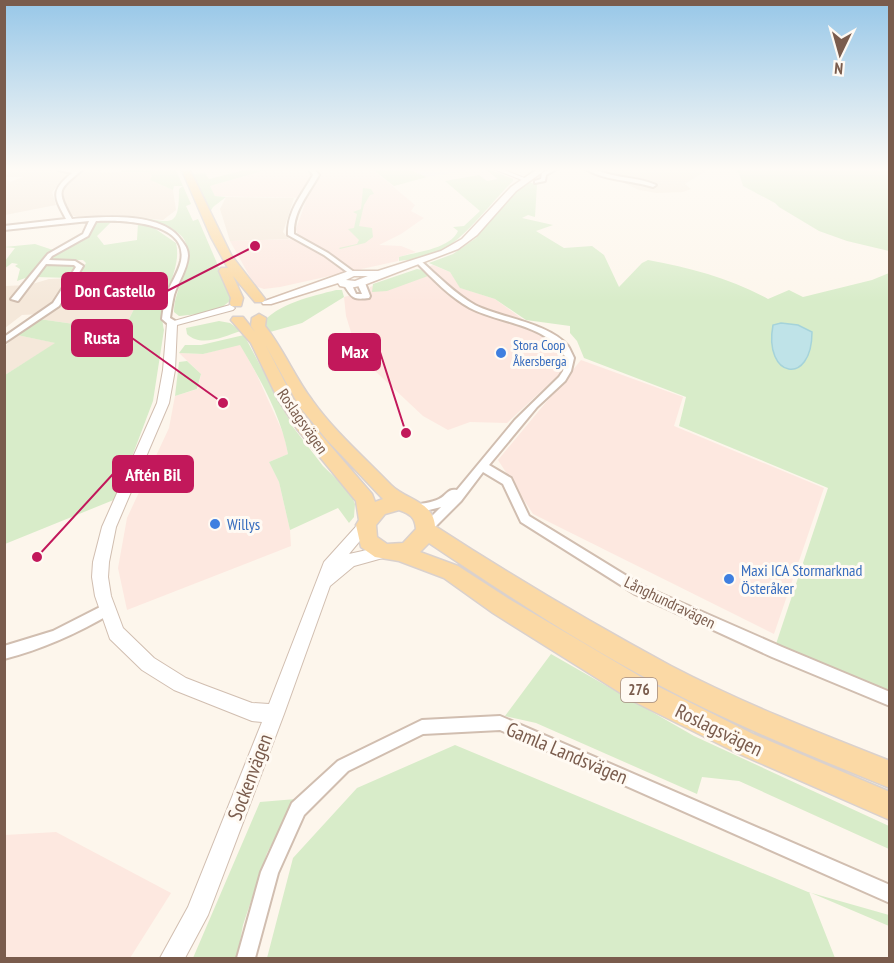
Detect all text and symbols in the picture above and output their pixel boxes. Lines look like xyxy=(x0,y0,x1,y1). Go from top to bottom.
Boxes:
north arrow xyxy=(810,24,870,84)
text: N xyxy=(834,59,844,79)
callout: Don Castello xyxy=(62,273,167,309)
text: Don Castello xyxy=(75,279,155,302)
callout: Rusta xyxy=(72,320,132,356)
text: Rusta xyxy=(84,326,120,349)
callout: Max xyxy=(329,334,380,370)
place label: Stora Coop Åkersberga xyxy=(513,336,567,370)
text: Max xyxy=(341,340,369,363)
marker: Stora Coop Åkersberga xyxy=(494,346,508,360)
street label: Roslagsvägen xyxy=(273,385,333,457)
callout: Aftén Bil xyxy=(113,456,193,492)
text: Aftén Bil xyxy=(124,463,181,486)
place label: Willys xyxy=(227,514,260,534)
marker: Willys xyxy=(208,517,222,531)
place label: Maxi ICA Stormarknad Österåker xyxy=(741,560,862,598)
street label: Långhundravägen xyxy=(621,571,719,633)
marker: Maxi ICA Stormarknad Österåker xyxy=(722,572,736,586)
road number: 276 xyxy=(621,678,657,702)
street label: Roslagsvägen xyxy=(671,698,767,762)
street label: Gamla Landsvägen xyxy=(502,716,632,790)
street label: Sockenvägen xyxy=(222,730,278,824)

